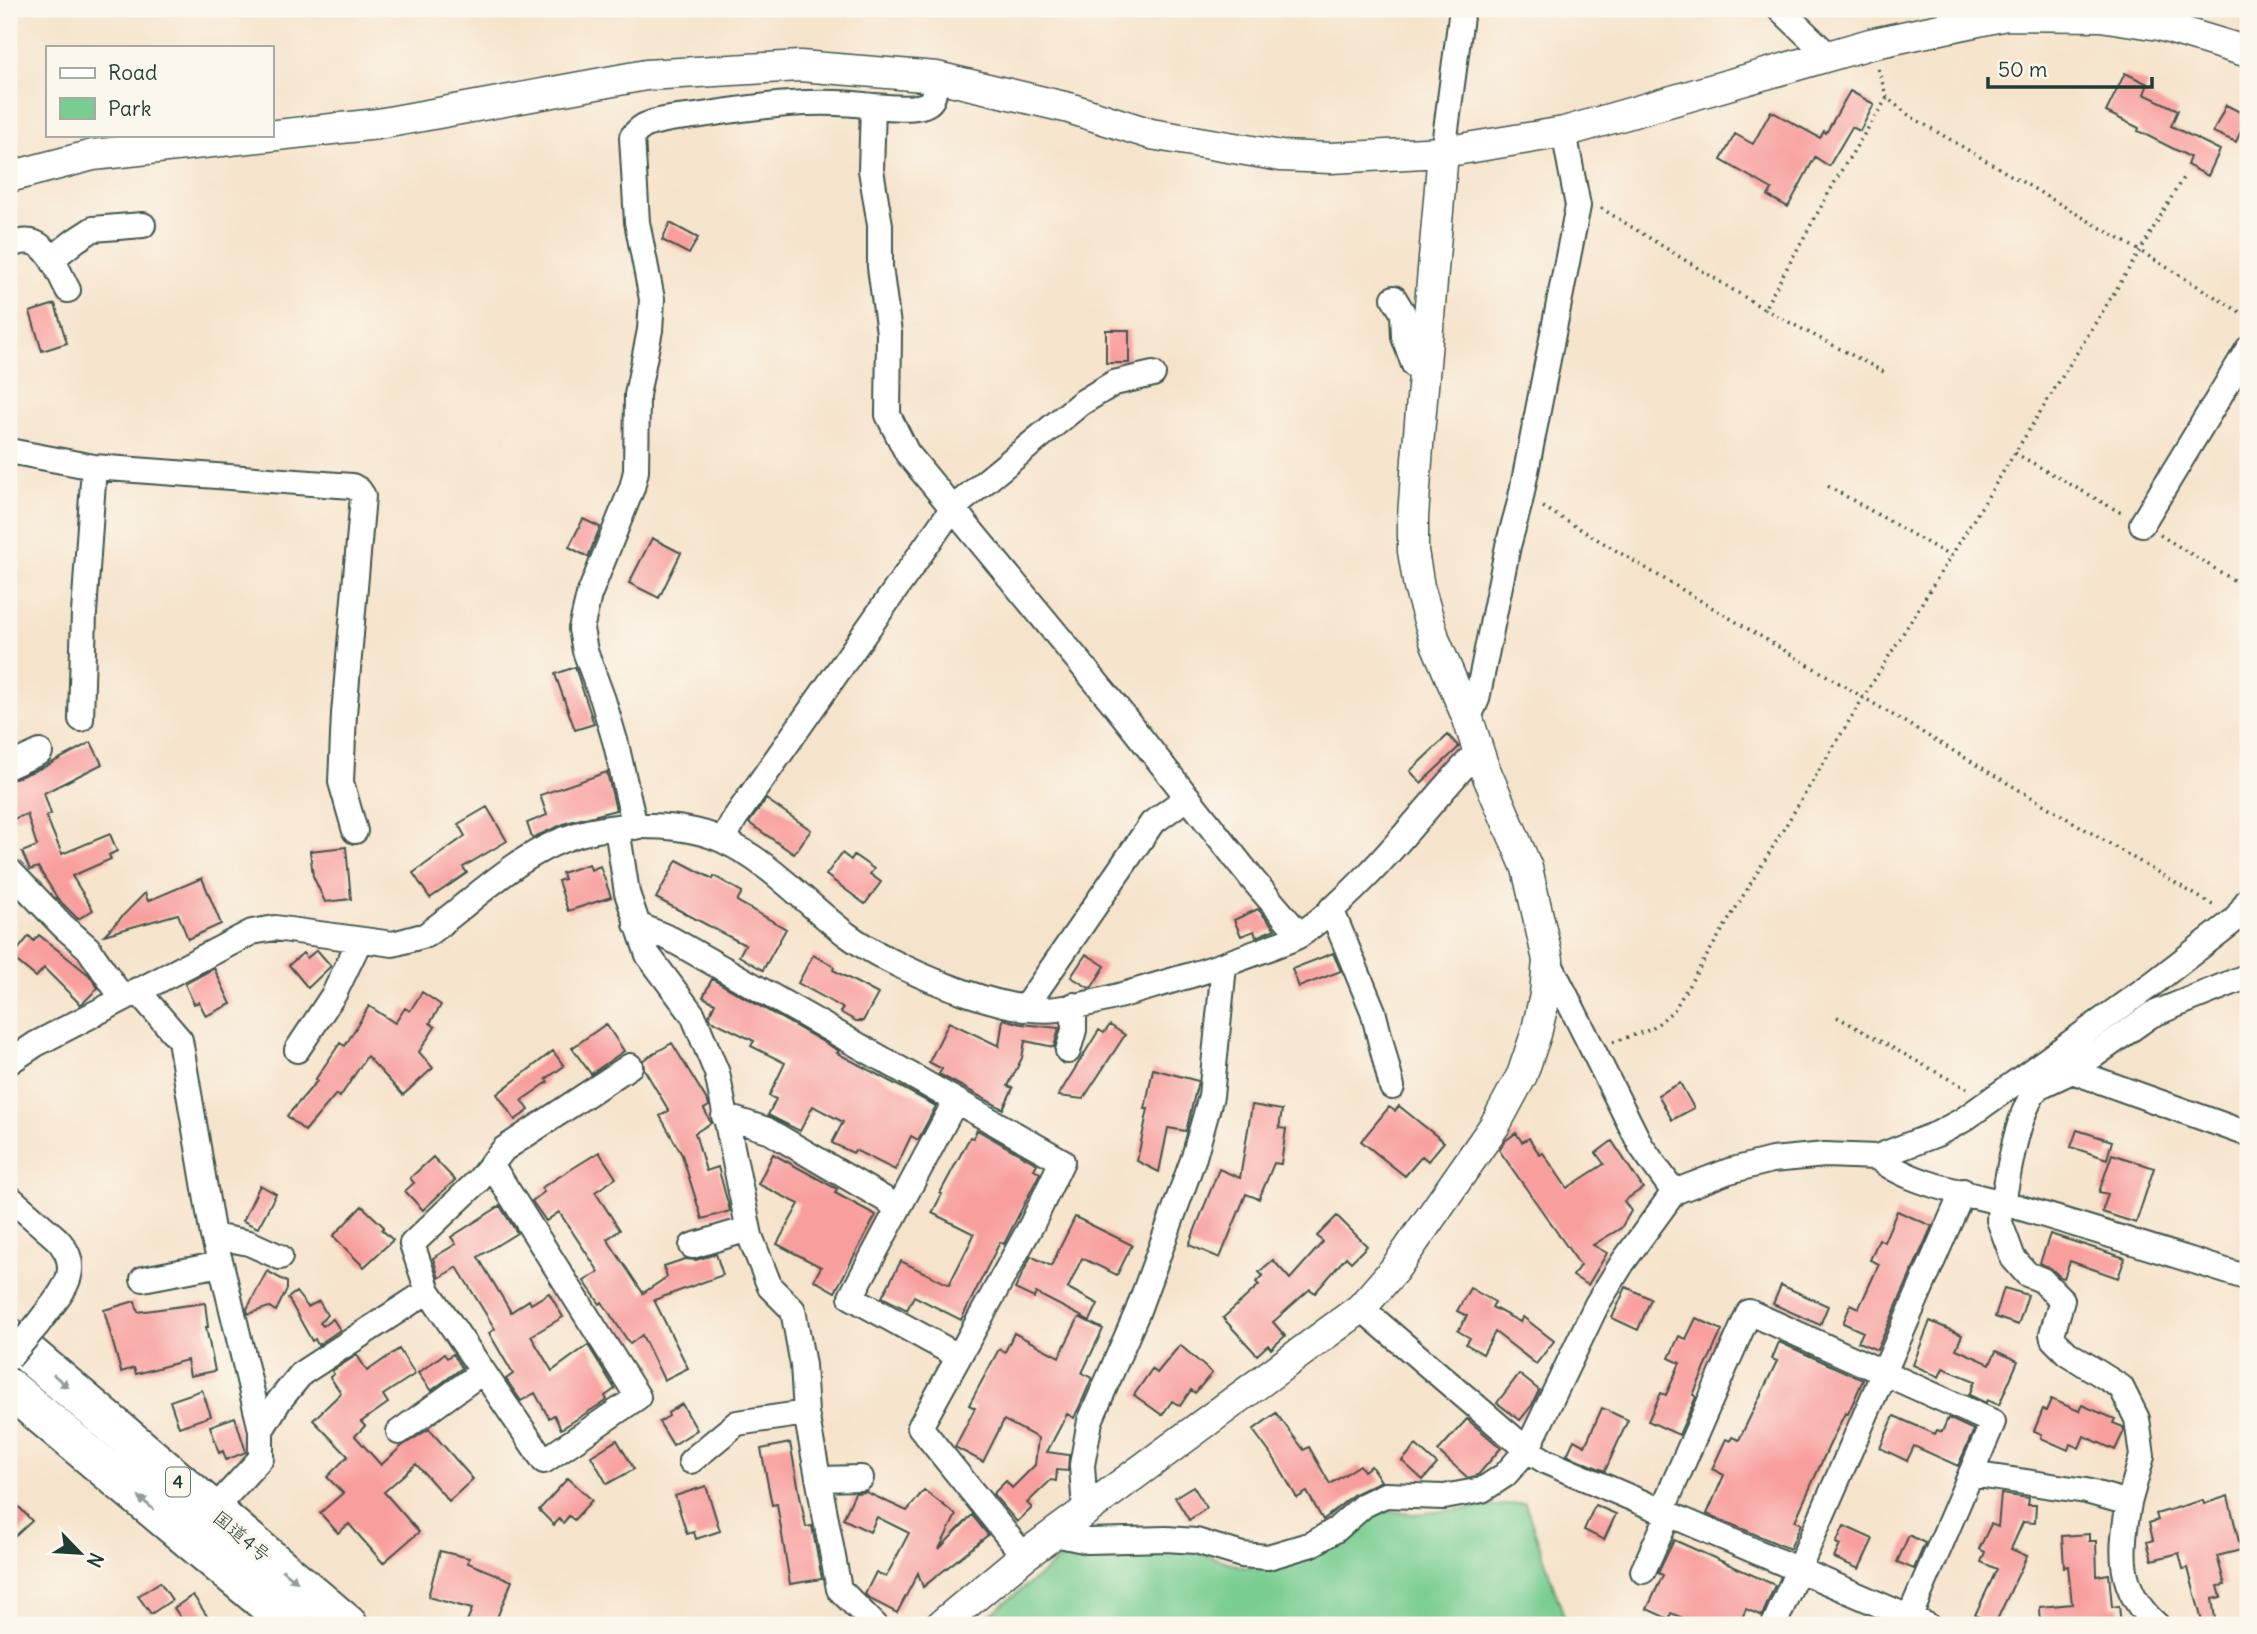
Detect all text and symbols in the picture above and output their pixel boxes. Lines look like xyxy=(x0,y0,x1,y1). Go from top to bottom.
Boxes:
legend xyxy=(46,46,273,136)
scale bar xyxy=(1988,46,2152,90)
text: 50 m xyxy=(1998,56,2047,83)
text: Road xyxy=(108,59,157,86)
text: Park xyxy=(108,95,151,122)
one-way arrow xyxy=(52,1373,70,1389)
road number: 4 xyxy=(166,1468,190,1497)
one-way arrow xyxy=(137,1496,154,1511)
street label: 国道4号 xyxy=(208,1505,276,1567)
north arrow xyxy=(46,1518,116,1588)
text: N xyxy=(82,1549,109,1571)
one-way arrow xyxy=(281,1569,299,1584)

